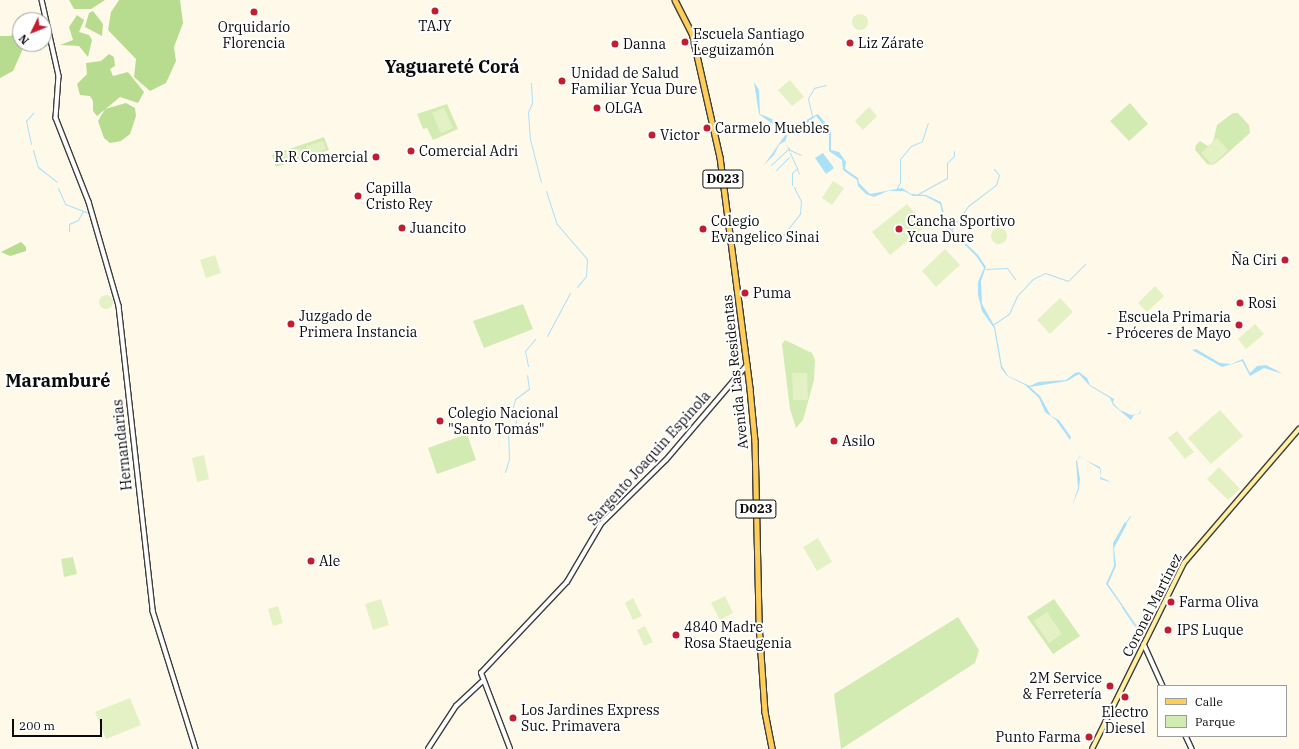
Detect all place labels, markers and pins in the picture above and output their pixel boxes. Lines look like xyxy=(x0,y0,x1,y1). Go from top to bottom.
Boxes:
marker: TAJY xyxy=(430,6,440,16)
marker: Orquidarío Florencia xyxy=(249,7,259,17)
place label: TAJY xyxy=(418,18,452,34)
place label: Orquidarío Florencia xyxy=(218,19,290,52)
place label: Escuela Santiago Leguizamón xyxy=(693,26,804,58)
place label: Liz Zárate xyxy=(858,35,924,51)
place label: Danna xyxy=(623,36,666,52)
marker: Escuela Santiago Leguizamón xyxy=(680,37,690,47)
marker: Liz Zárate xyxy=(845,38,855,48)
marker: Danna xyxy=(610,39,620,49)
place label: Unidad de Salud Familiar Ycua Dure xyxy=(571,65,697,98)
marker: Unidad de Salud Familiar Ycua Dure xyxy=(556,75,568,87)
place label: OLGA xyxy=(605,100,643,116)
marker: OLGA xyxy=(592,103,602,113)
place label: Carmelo Muebles xyxy=(715,120,829,136)
marker: Carmelo Muebles xyxy=(702,123,712,133)
place label: Victor xyxy=(660,127,700,143)
marker: Victor xyxy=(647,130,657,140)
place label: Comercial Adri xyxy=(419,143,518,159)
marker: Comercial Adri xyxy=(406,146,416,156)
place label: R.R Comercial xyxy=(275,149,368,165)
marker: R.R Comercial xyxy=(371,152,381,162)
place label: Capilla Cristo Rey xyxy=(366,180,432,212)
marker: Capilla Cristo Rey xyxy=(353,191,363,201)
place label: Colegio Evangelico Sinai xyxy=(711,213,819,246)
place label: Cancha Sportivo Ycua Dure xyxy=(907,213,1015,246)
place label: Juancito xyxy=(410,220,466,236)
marker: Juancito xyxy=(397,223,407,233)
marker: Colegio Evangelico Sinai xyxy=(698,224,708,234)
marker: Cancha Sportivo Ycua Dure xyxy=(894,224,904,234)
place label: Ña Ciri xyxy=(1231,252,1277,268)
marker: Ña Ciri xyxy=(1280,255,1290,265)
place label: Puma xyxy=(753,285,791,301)
marker: Puma xyxy=(740,288,750,298)
place label: Rosi xyxy=(1248,295,1276,311)
marker: Rosi xyxy=(1235,298,1245,308)
place label: Juzgado de Primera Instancia xyxy=(299,308,417,340)
place label: Escuela Primaria - Próceres de Mayo xyxy=(1107,309,1231,342)
marker: Juzgado de Primera Instancia xyxy=(286,319,296,329)
marker: Escuela Primaria - Próceres de Mayo xyxy=(1234,320,1244,330)
place label: Colegio Nacional "Santo Tomás" xyxy=(448,405,559,438)
marker: Colegio Nacional "Santo Tomás" xyxy=(435,416,445,426)
place label: Asilo xyxy=(842,433,875,449)
marker: Asilo xyxy=(829,436,839,446)
place label: Ale xyxy=(319,553,340,569)
marker: Ale xyxy=(306,556,316,566)
place label: Farma Oliva xyxy=(1179,594,1259,610)
marker: Farma Oliva xyxy=(1166,597,1176,607)
place label: 4840 Madre Rosa Staeugenia xyxy=(684,619,792,652)
place label: IPS Luque xyxy=(1177,622,1243,638)
marker: IPS Luque xyxy=(1162,624,1174,636)
marker: 4840 Madre Rosa Staeugenia xyxy=(671,630,681,640)
place label: 2M Service & Ferretería xyxy=(1022,670,1102,702)
marker: 2M Service & Ferretería xyxy=(1105,681,1115,691)
marker: Electro Diesel xyxy=(1120,692,1130,702)
place label: Los Jardines Express Suc. Primavera xyxy=(521,702,660,734)
place label: Electro Diesel xyxy=(1102,704,1148,736)
marker: Los Jardines Express Suc. Primavera xyxy=(508,713,518,723)
place label: Punto Farma xyxy=(996,729,1081,745)
marker: Punto Farma xyxy=(1084,732,1094,742)

